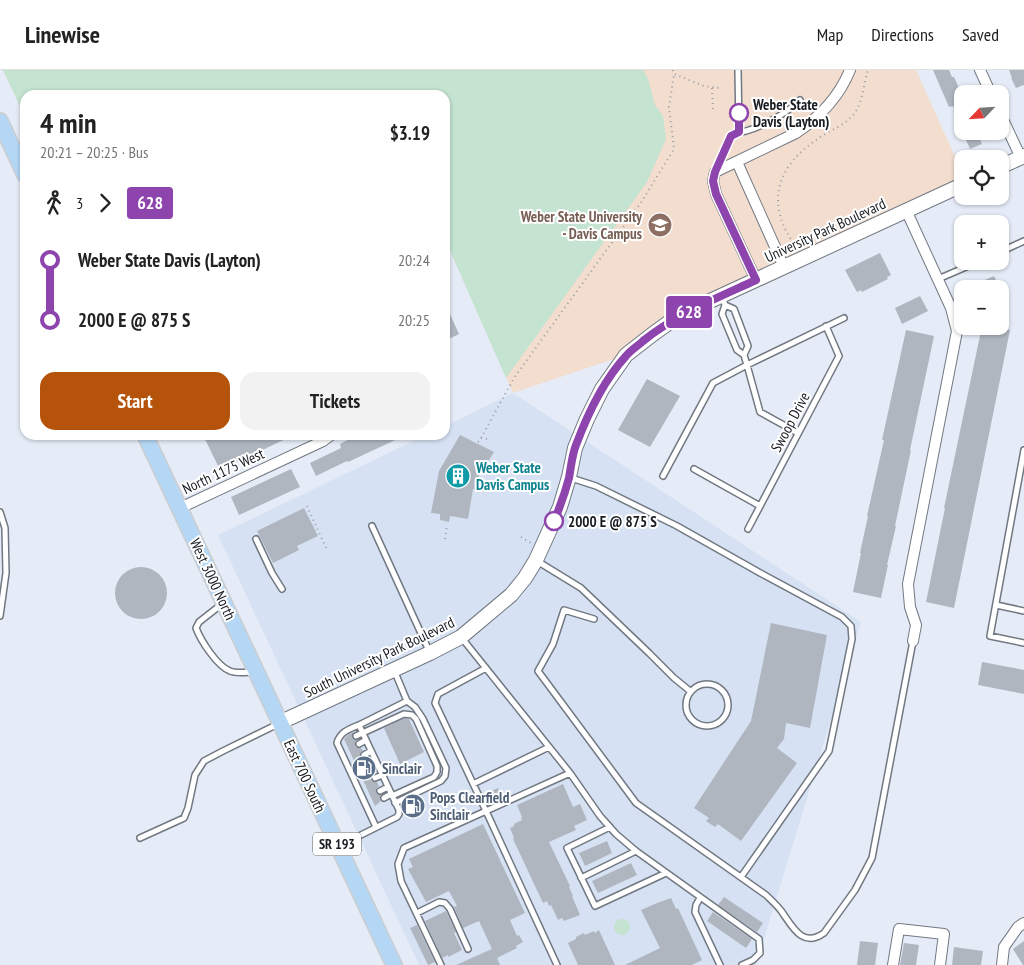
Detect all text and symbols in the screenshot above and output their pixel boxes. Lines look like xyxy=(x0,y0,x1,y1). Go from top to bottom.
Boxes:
text: Linewise xyxy=(25,19,100,50)
text: Map xyxy=(817,23,843,46)
text: Directions xyxy=(871,23,934,46)
text: Saved xyxy=(962,23,999,46)
north arrow xyxy=(954,85,1009,140)
map controls xyxy=(954,85,1009,335)
place label: Weber State Davis (Layton) xyxy=(752,95,829,131)
marker: Weber State Davis (Layton) xyxy=(729,103,749,123)
text: 4 min xyxy=(40,104,97,141)
text: $3.19 xyxy=(390,121,430,145)
text: 20:21 – 20:25 · Bus xyxy=(40,142,148,162)
button: locate xyxy=(954,150,1009,205)
icon: walk xyxy=(40,189,68,217)
icon: forward xyxy=(91,189,119,217)
text: 628 xyxy=(137,191,163,214)
text: 3 xyxy=(76,193,83,213)
street label: University Park Boulevard xyxy=(761,194,889,266)
place label: Weber State University - Davis Campus xyxy=(520,207,643,243)
school or university icon: Weber State University - Davis Campus xyxy=(647,212,673,238)
button: + xyxy=(954,215,1009,270)
text: Weber State Davis (Layton) xyxy=(78,248,261,272)
text: 20:24 xyxy=(398,250,430,270)
button: − xyxy=(954,280,1009,335)
line badge: 628 xyxy=(660,296,718,328)
text: 628 xyxy=(676,300,702,323)
text: 2000 E @ 875 S xyxy=(78,308,190,332)
text: 20:25 xyxy=(398,310,430,330)
button: Start xyxy=(40,372,230,430)
button: Tickets xyxy=(240,372,430,430)
street label: Swoop Drive xyxy=(766,389,814,455)
street label: North 1175 West xyxy=(179,444,267,498)
place label: Weber State Davis Campus xyxy=(475,458,549,494)
building icon: Weber State Davis Campus xyxy=(445,463,471,489)
marker: 2000 E @ 875 S xyxy=(544,511,564,531)
place label: 2000 E @ 875 S xyxy=(568,512,657,531)
street label: West 3000 North xyxy=(186,535,240,623)
street label: South University Park Boulevard xyxy=(301,612,457,702)
street label: East 700 South xyxy=(280,736,330,816)
fuel station icon: Sinclair xyxy=(351,755,377,781)
place label: Sinclair xyxy=(382,759,422,778)
place label: Pops Clearfield Sinclair xyxy=(430,788,510,824)
fuel station icon: Pops Clearfield Sinclair xyxy=(400,793,426,819)
road number: SR 193 xyxy=(313,832,361,856)

